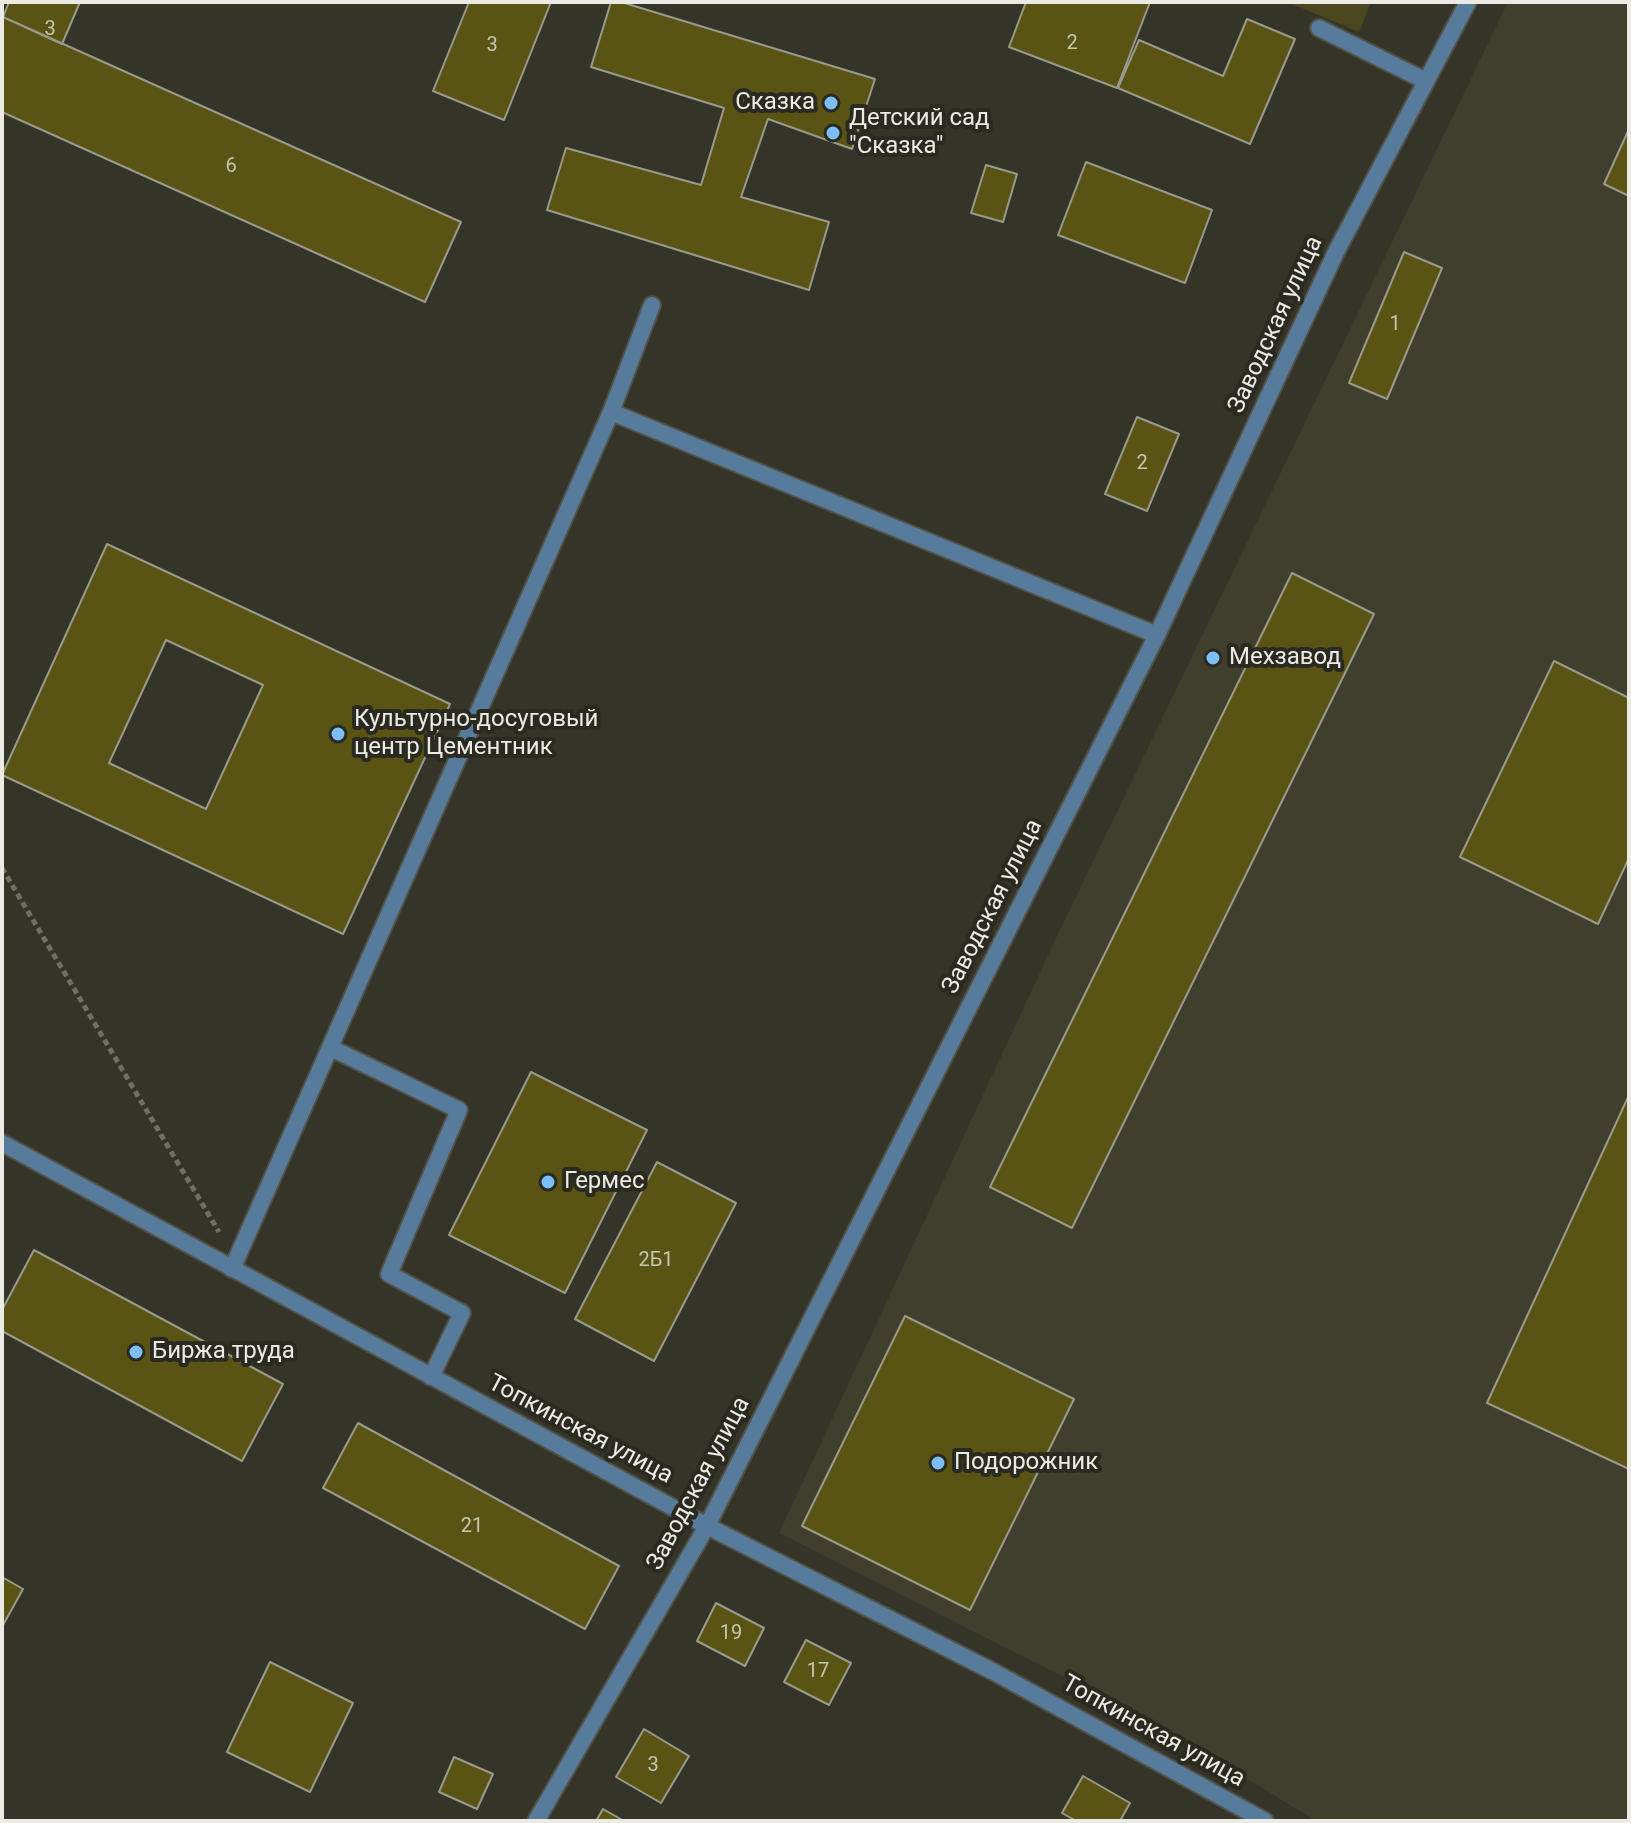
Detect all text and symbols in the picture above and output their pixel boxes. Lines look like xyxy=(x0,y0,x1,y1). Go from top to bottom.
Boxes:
house number: 3 xyxy=(44,18,56,42)
house number: 2 xyxy=(1066,32,1078,56)
house number: 3 xyxy=(486,34,498,58)
place label: Сказка xyxy=(735,89,815,117)
marker: Сказка xyxy=(822,94,840,112)
place label: Детский сад "Сказка" xyxy=(849,105,990,161)
marker: Детский сад "Сказка" xyxy=(824,124,842,142)
house number: 6 xyxy=(225,155,237,179)
street label: Заводская улица xyxy=(1222,232,1330,418)
house number: 1 xyxy=(1389,313,1401,337)
house number: 2 xyxy=(1136,452,1148,476)
place label: Мехзавод xyxy=(1229,644,1341,672)
marker: Мехзавод xyxy=(1204,649,1222,667)
place label: Культурно-досуговый центр Цементник xyxy=(354,706,598,762)
marker: Культурно-досуговый центр Цементник xyxy=(329,725,347,743)
street label: Заводская улица xyxy=(937,815,1049,999)
place label: Гермес xyxy=(564,1168,644,1196)
marker: Гермес xyxy=(539,1173,557,1191)
house number: 2Б1 xyxy=(638,1249,674,1273)
place label: Биржа труда xyxy=(152,1338,295,1366)
marker: Биржа труда xyxy=(127,1343,145,1361)
street label: Топкинская улица xyxy=(483,1369,677,1491)
street label: Заводская улица xyxy=(641,1392,757,1576)
place label: Подорожник xyxy=(954,1449,1098,1477)
marker: Подорожник xyxy=(929,1454,947,1472)
house number: 21 xyxy=(461,1515,483,1539)
house number: 19 xyxy=(720,1622,742,1646)
house number: 17 xyxy=(807,1660,829,1684)
street label: Топкинская улица xyxy=(1056,1670,1250,1794)
house number: 3 xyxy=(647,1754,659,1778)

